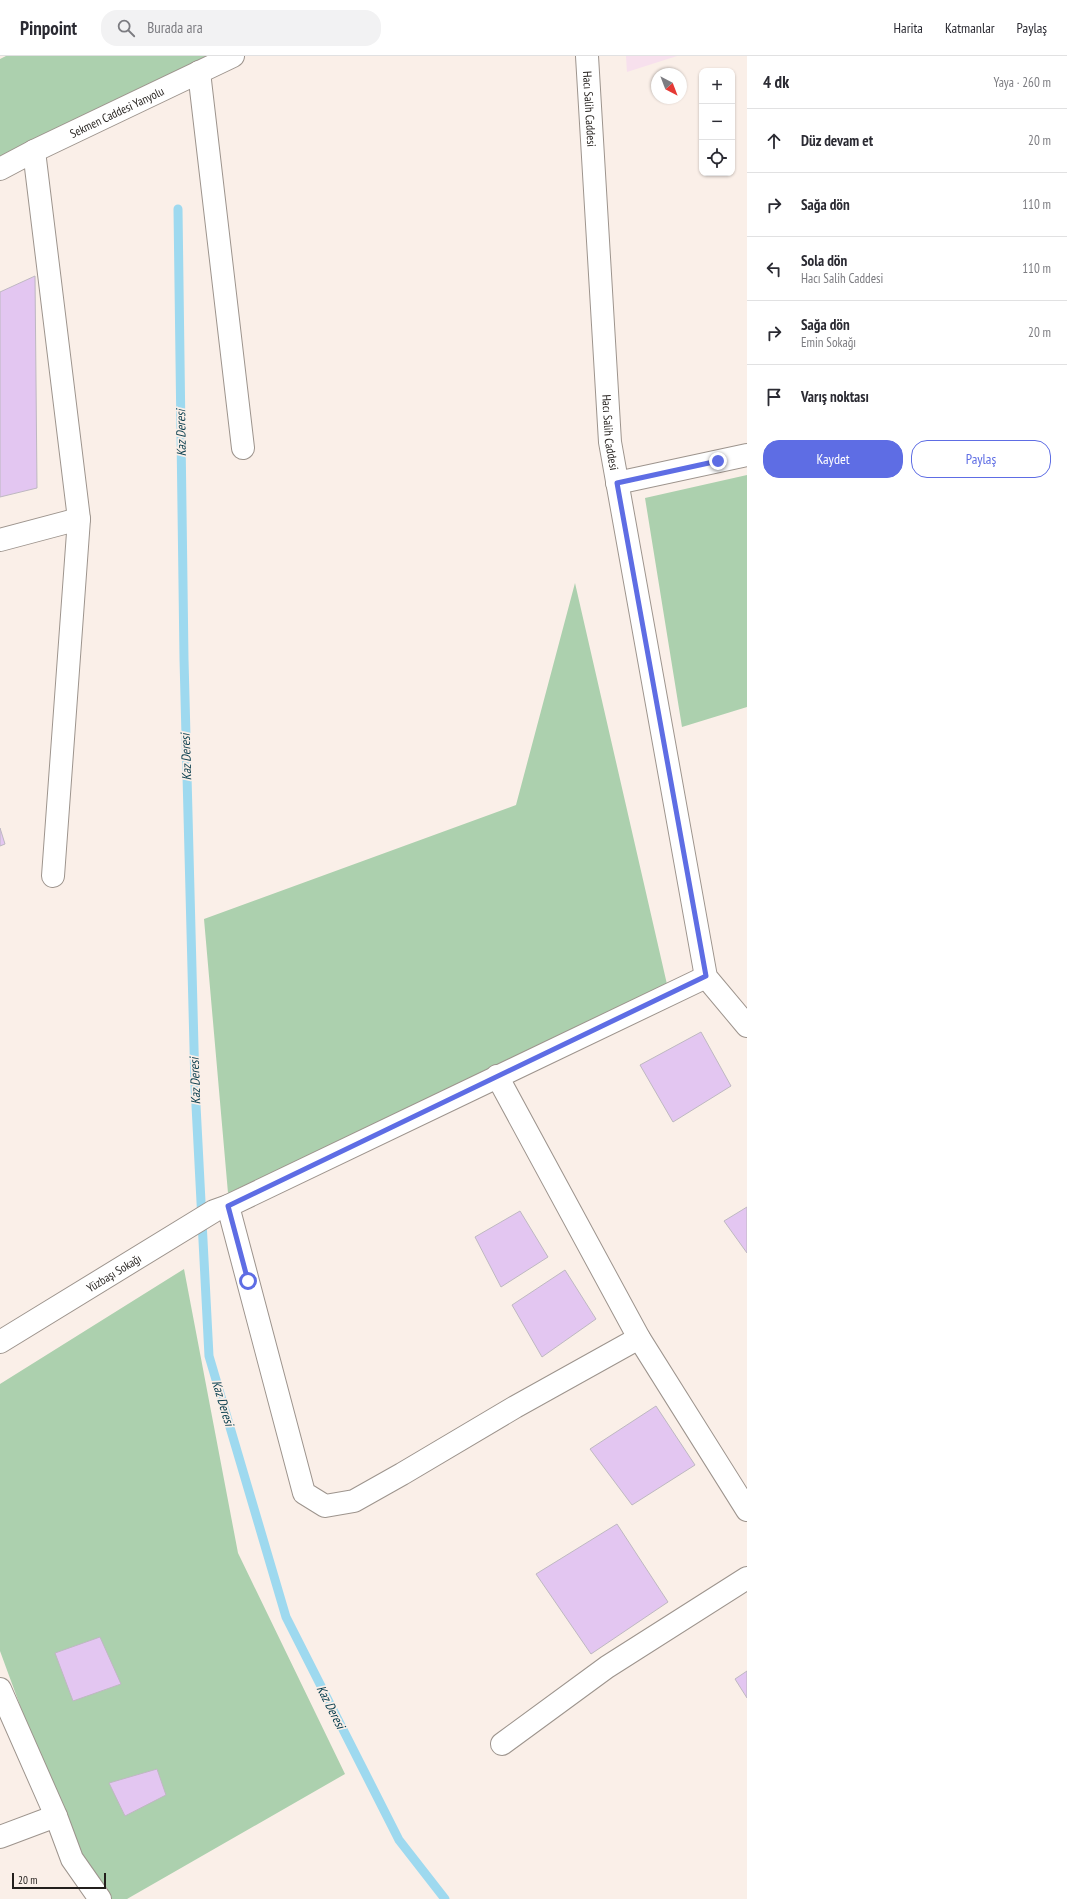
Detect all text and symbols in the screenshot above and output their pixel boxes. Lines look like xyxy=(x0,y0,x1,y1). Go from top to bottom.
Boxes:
search box xyxy=(101,10,381,46)
text: Pinpoint xyxy=(20,16,77,40)
icon: search xyxy=(115,17,137,39)
text: Burada ara xyxy=(147,18,203,37)
text: Harita xyxy=(894,19,923,37)
text: Katmanlar xyxy=(945,19,995,37)
text: Paylaş xyxy=(1017,19,1047,37)
north arrow xyxy=(651,68,687,104)
map controls xyxy=(699,68,735,176)
button: + xyxy=(699,68,735,104)
street label: Hacı Salih Caddesi xyxy=(580,70,600,147)
text: 4 dk xyxy=(763,71,789,93)
text: Yaya · 260 m xyxy=(994,74,1051,91)
street label: Sekmen Caddesi Yanyolu xyxy=(67,83,166,140)
button: − xyxy=(699,104,735,140)
icon: ahead xyxy=(763,130,785,152)
text: Düz devam et xyxy=(801,131,873,150)
text: 20 m xyxy=(1028,132,1051,149)
button: locate xyxy=(699,140,735,176)
icon: right xyxy=(763,194,785,216)
text: Sağa dön xyxy=(801,195,850,214)
text: 110 m xyxy=(1022,196,1051,213)
text: Sola dön xyxy=(801,251,847,270)
icon: left xyxy=(763,258,785,280)
text: 110 m xyxy=(1022,260,1051,277)
text: Hacı Salih Caddesi xyxy=(801,270,883,287)
text: Sağa dön xyxy=(801,315,850,334)
icon: right xyxy=(763,322,785,344)
text: 20 m xyxy=(1028,324,1051,341)
text: Emin Sokağı xyxy=(801,334,856,351)
icon: arrive xyxy=(763,386,785,408)
text: Varış noktası xyxy=(801,387,869,406)
street label: Hacı Salih Caddesi xyxy=(600,394,622,471)
water label: Kaz Deresi xyxy=(172,407,190,457)
button: Kaydet xyxy=(763,440,903,478)
button: Paylaş xyxy=(911,440,1051,478)
route end xyxy=(709,452,727,470)
water label: Kaz Deresi xyxy=(177,731,195,781)
water label: Kaz Deresi xyxy=(186,1055,204,1105)
street label: Yüzbaşı Sokağı xyxy=(83,1250,143,1295)
route start xyxy=(239,1272,257,1290)
water label: Kaz Deresi xyxy=(208,1378,239,1430)
water label: Kaz Deresi xyxy=(313,1682,350,1734)
scale bar xyxy=(12,1871,106,1890)
text: 20 m xyxy=(18,1873,37,1887)

